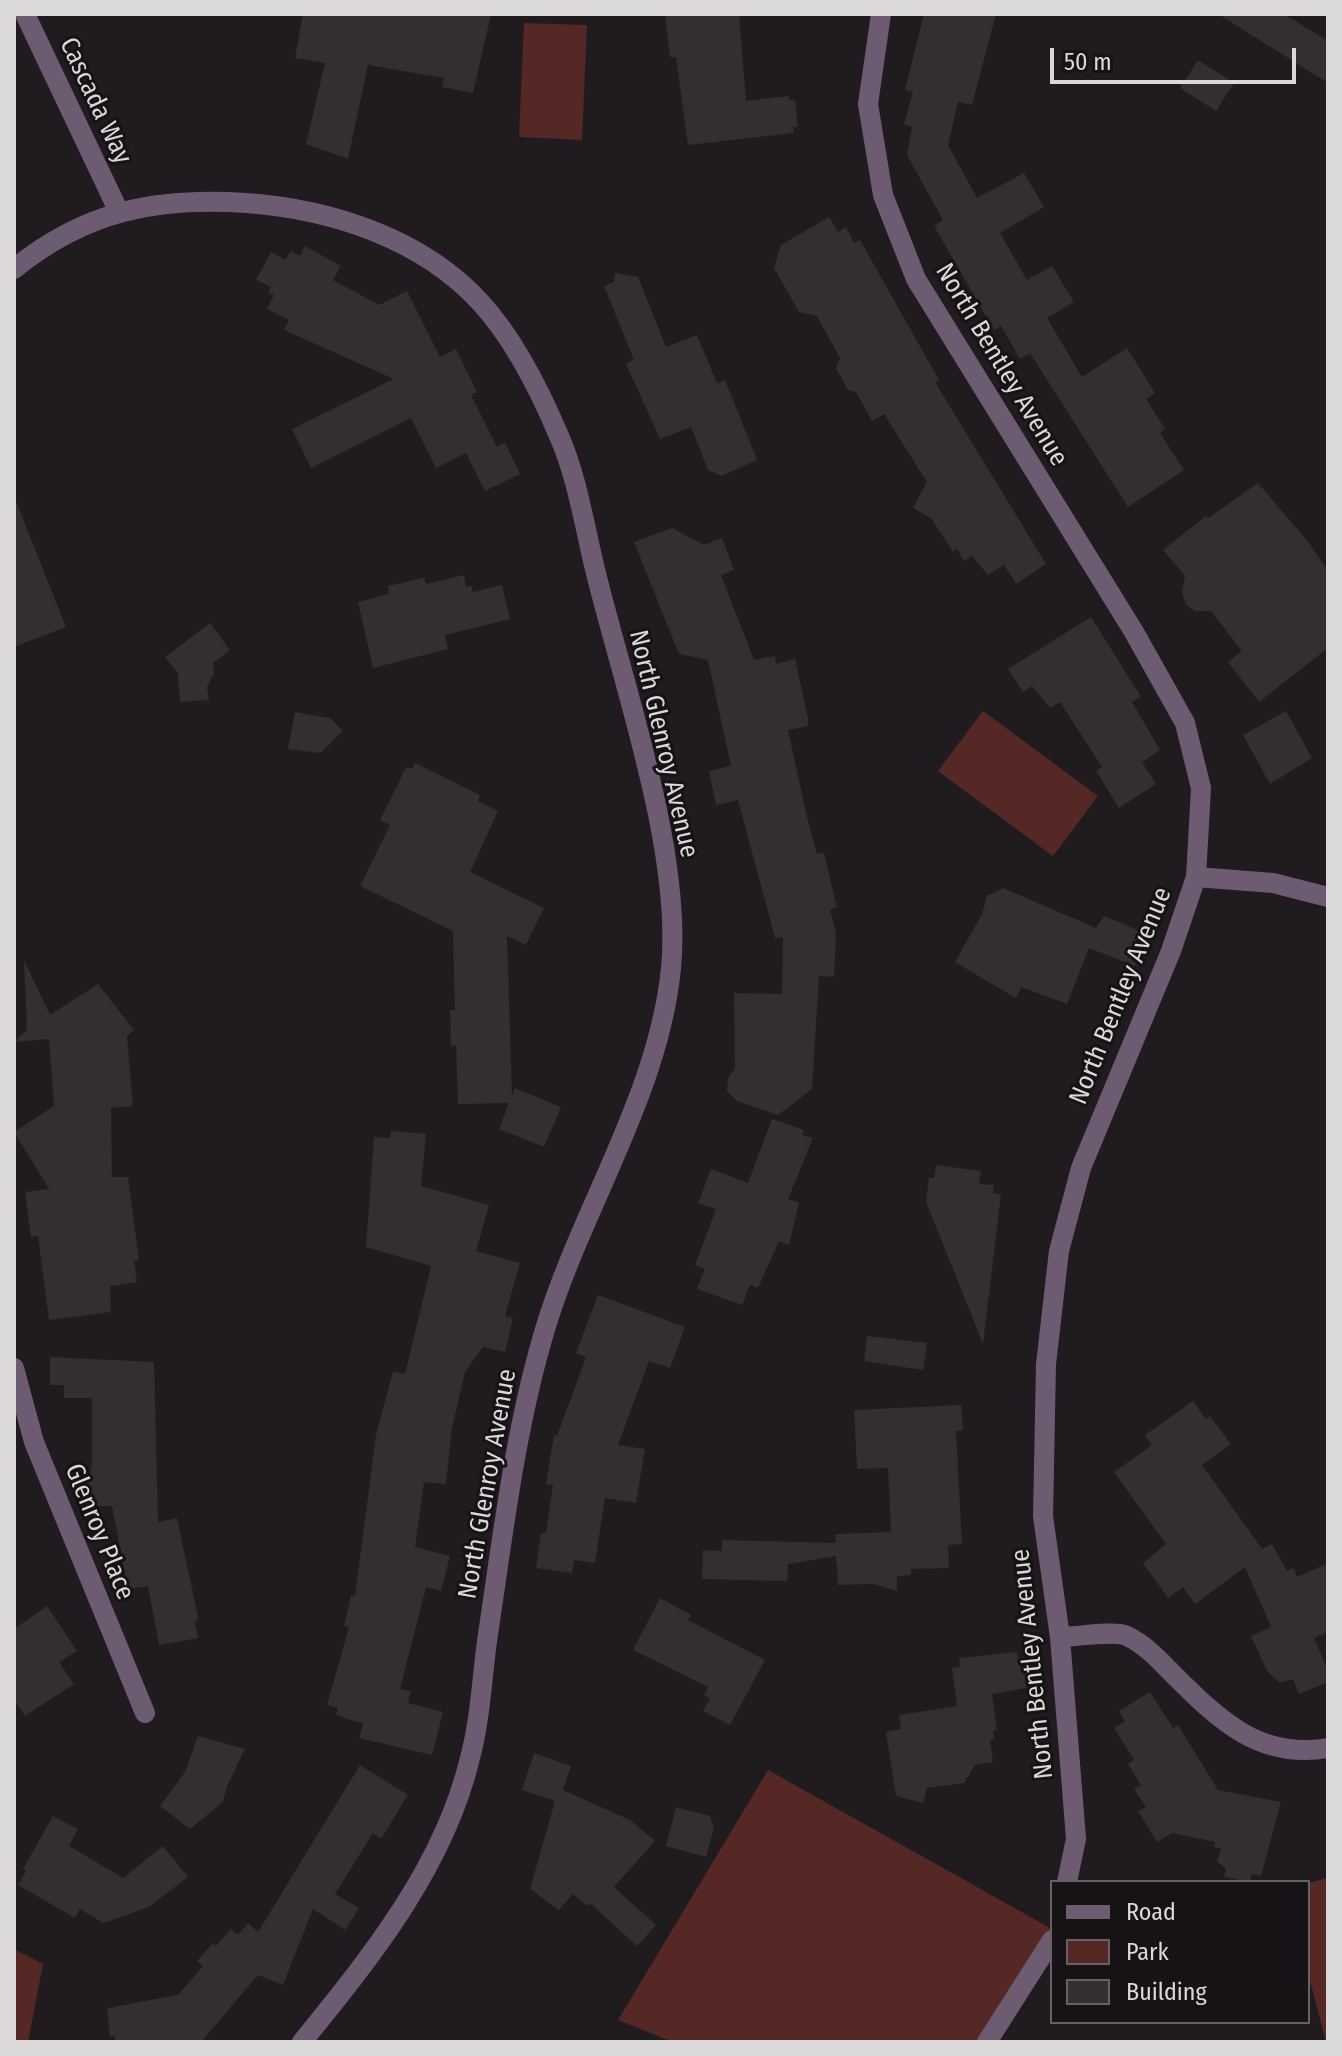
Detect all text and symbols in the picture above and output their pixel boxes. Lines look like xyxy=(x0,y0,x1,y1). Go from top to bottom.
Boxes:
scale bar xyxy=(1054,32,1300,82)
street label: Cascada Way xyxy=(52,33,138,169)
text: 50 m xyxy=(1064,48,1112,76)
street label: North Bentley Avenue xyxy=(928,258,1074,472)
street label: North Glenroy Avenue xyxy=(622,627,704,861)
street label: North Bentley Avenue xyxy=(1063,883,1179,1109)
street label: North Glenroy Avenue xyxy=(452,1367,524,1601)
street label: Glenroy Place xyxy=(58,1459,140,1605)
street label: North Bentley Avenue xyxy=(1005,1547,1061,1781)
legend xyxy=(1050,1880,1310,2024)
text: Road xyxy=(1126,1898,1176,1926)
text: Park xyxy=(1126,1938,1169,1966)
text: Building xyxy=(1126,1978,1207,2006)

